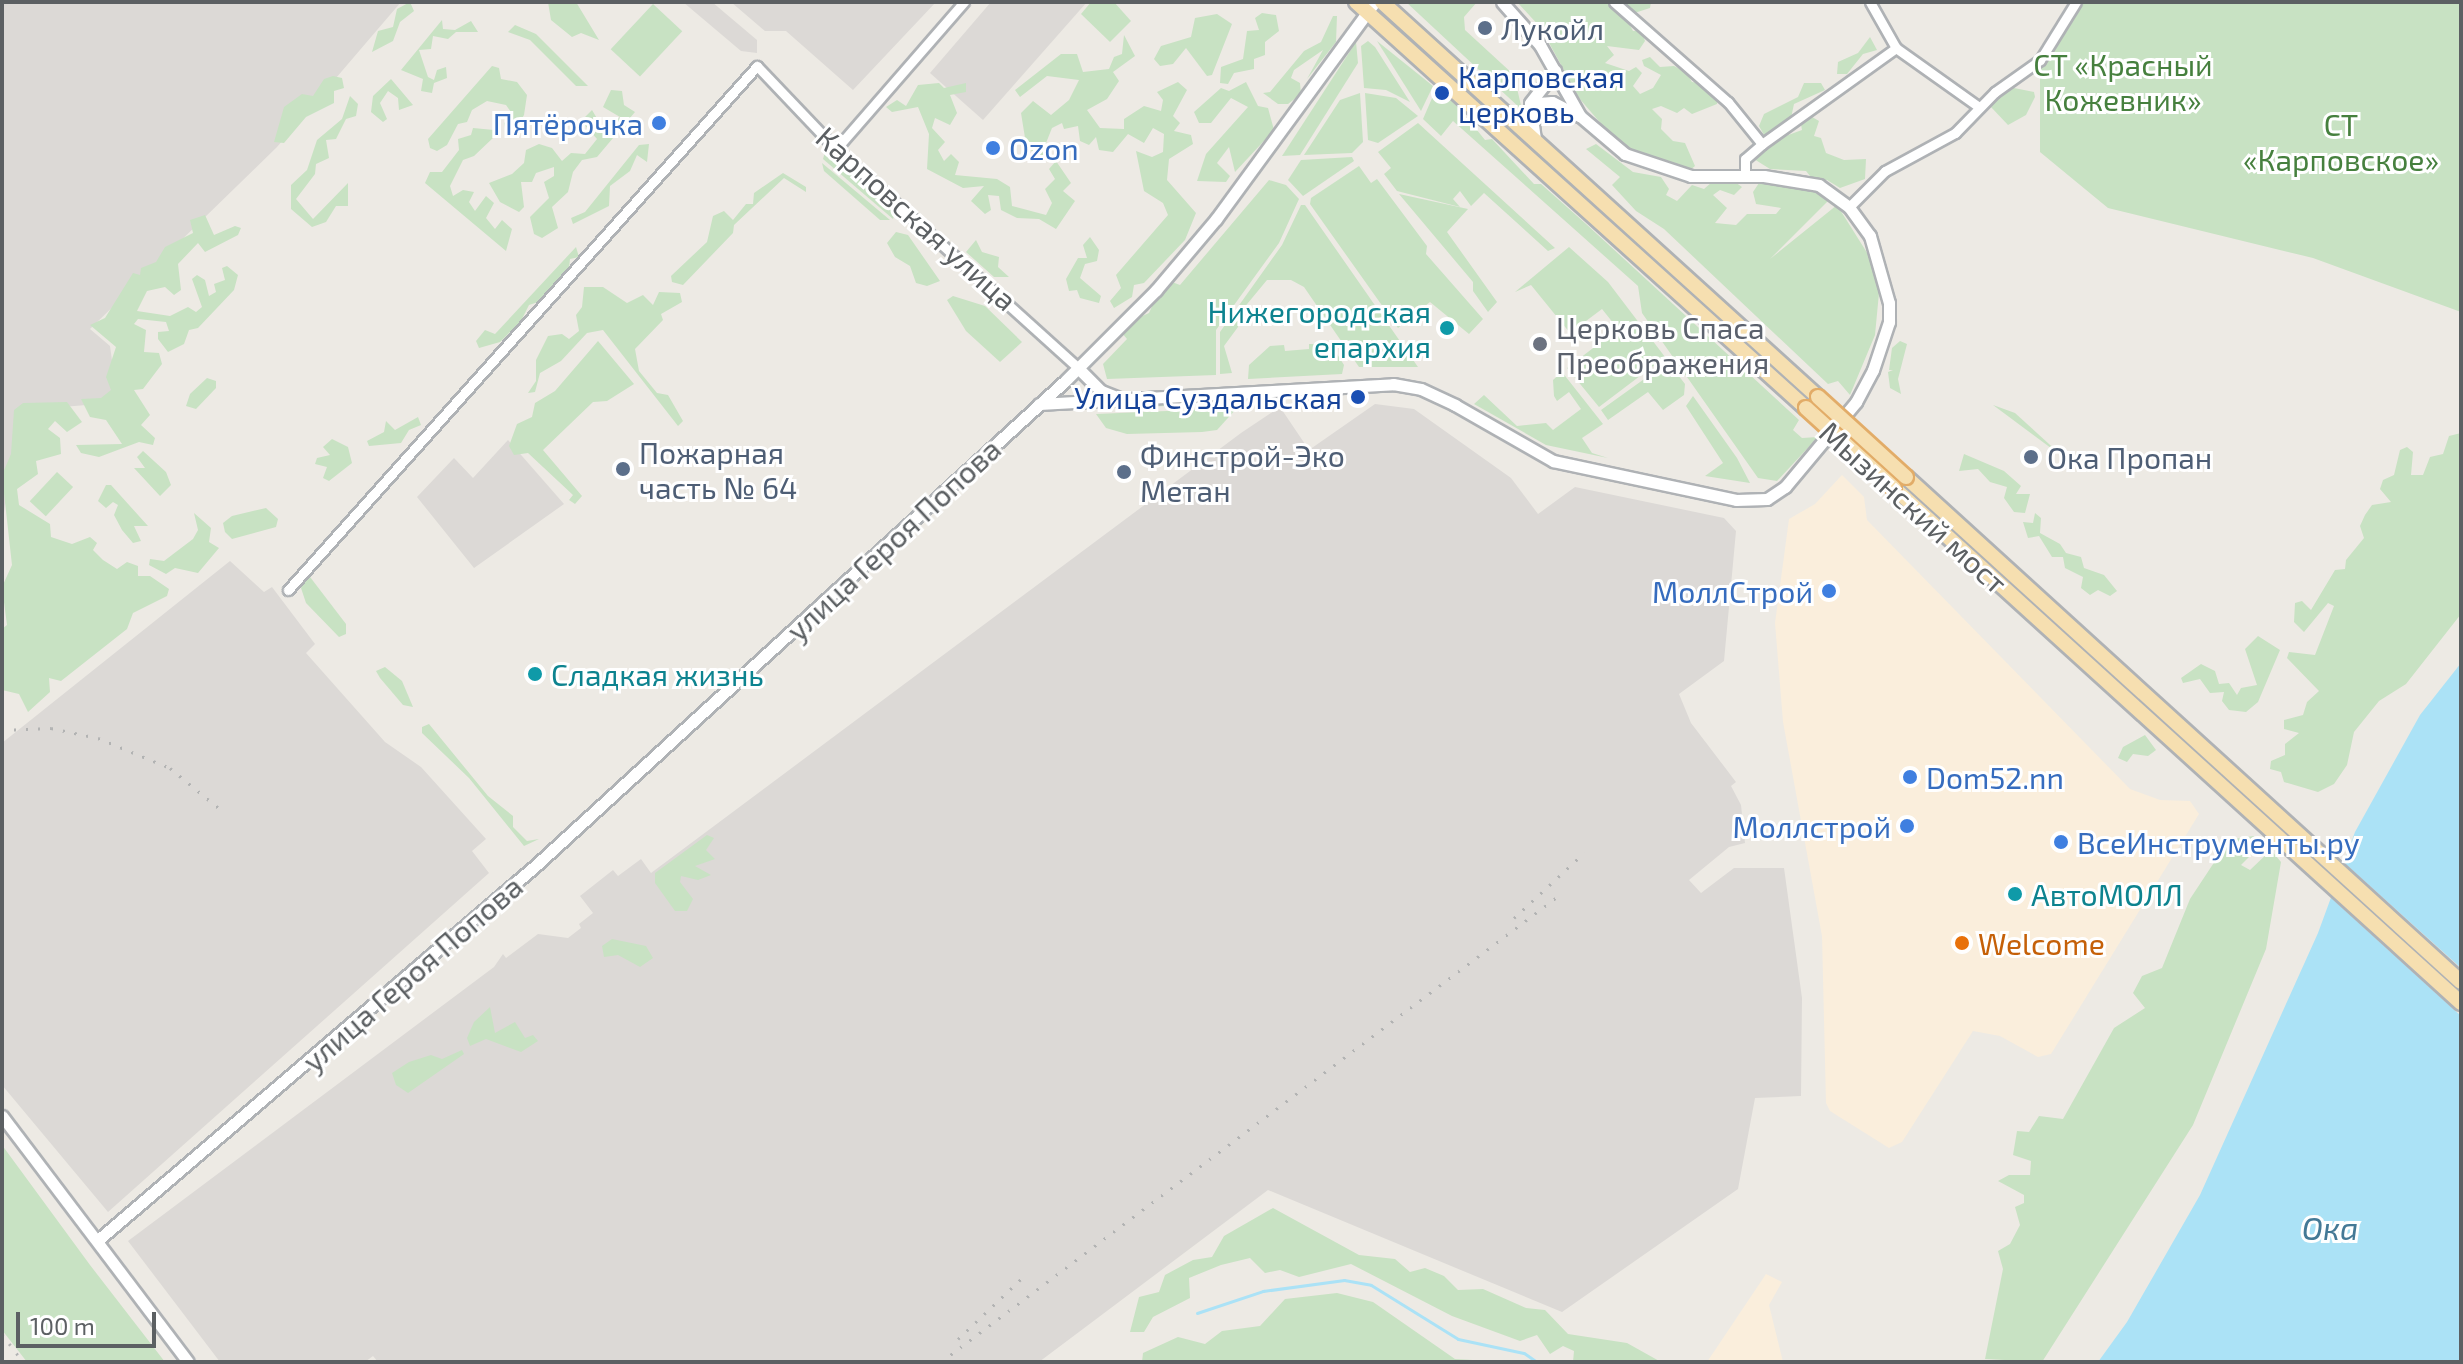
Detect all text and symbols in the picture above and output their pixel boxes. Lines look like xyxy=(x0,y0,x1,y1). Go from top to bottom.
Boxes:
place label: Лукойл xyxy=(1501,10,1604,46)
marker: Лукойл xyxy=(1476,19,1494,37)
park label: СТ «Красный Кожевник» xyxy=(2033,46,2213,116)
place label: Карповская церковь xyxy=(1458,58,1625,128)
marker: Карповская церковь xyxy=(1433,84,1451,102)
place label: Пятёрочка xyxy=(493,105,643,141)
park label: СТ «Карповское» xyxy=(2243,106,2439,176)
marker: Пятёрочка xyxy=(650,114,668,132)
street label: Карповская улица xyxy=(809,119,1025,317)
place label: Ozon xyxy=(1009,130,1079,166)
marker: Ozon xyxy=(984,139,1002,157)
place label: Нижегородская епархия xyxy=(1207,293,1431,364)
place label: Церковь Спаса Преображения xyxy=(1556,309,1769,380)
marker: Нижегородская епархия xyxy=(1438,319,1456,337)
marker: Церковь Спаса Преображения xyxy=(1531,335,1549,353)
place label: Улица Суздальская xyxy=(1074,379,1342,415)
marker: Улица Суздальская xyxy=(1349,388,1367,406)
street label: Мызинский мост xyxy=(1813,413,2015,601)
street label: улица Героя Попова xyxy=(778,430,1008,648)
place label: Пожарная часть № 64 xyxy=(639,434,797,504)
place label: Финстрой-Эко Метан xyxy=(1140,437,1345,508)
place label: Ока Пропан xyxy=(2047,439,2212,475)
marker: Ока Пропан xyxy=(2022,448,2040,466)
marker: Пожарная часть № 64 xyxy=(614,460,632,478)
marker: Финстрой-Эко Метан xyxy=(1115,463,1133,481)
place label: МоллСтрой xyxy=(1652,573,1813,609)
marker: МоллСтрой xyxy=(1820,582,1838,600)
place label: Сладкая жизнь xyxy=(551,656,764,692)
marker: Сладкая жизнь xyxy=(526,665,544,683)
place label: Dom52.nn xyxy=(1926,759,2064,795)
marker: Dom52.nn xyxy=(1901,768,1919,786)
place label: Моллcтрой xyxy=(1732,808,1891,844)
marker: Моллcтрой xyxy=(1898,817,1916,835)
place label: ВсеИнструменты.ру xyxy=(2077,824,2360,860)
marker: ВсеИнструменты.ру xyxy=(2052,833,2070,851)
street label: улица Героя Попова xyxy=(295,868,529,1078)
place label: АвтоМОЛЛ xyxy=(2031,876,2183,912)
marker: АвтоМОЛЛ xyxy=(2006,885,2024,903)
place label: Welcome xyxy=(1978,925,2105,961)
marker: Welcome xyxy=(1953,934,1971,952)
water label: Ока xyxy=(2302,1208,2358,1246)
scale bar xyxy=(20,1296,160,1346)
text: 100 m xyxy=(30,1311,95,1340)

